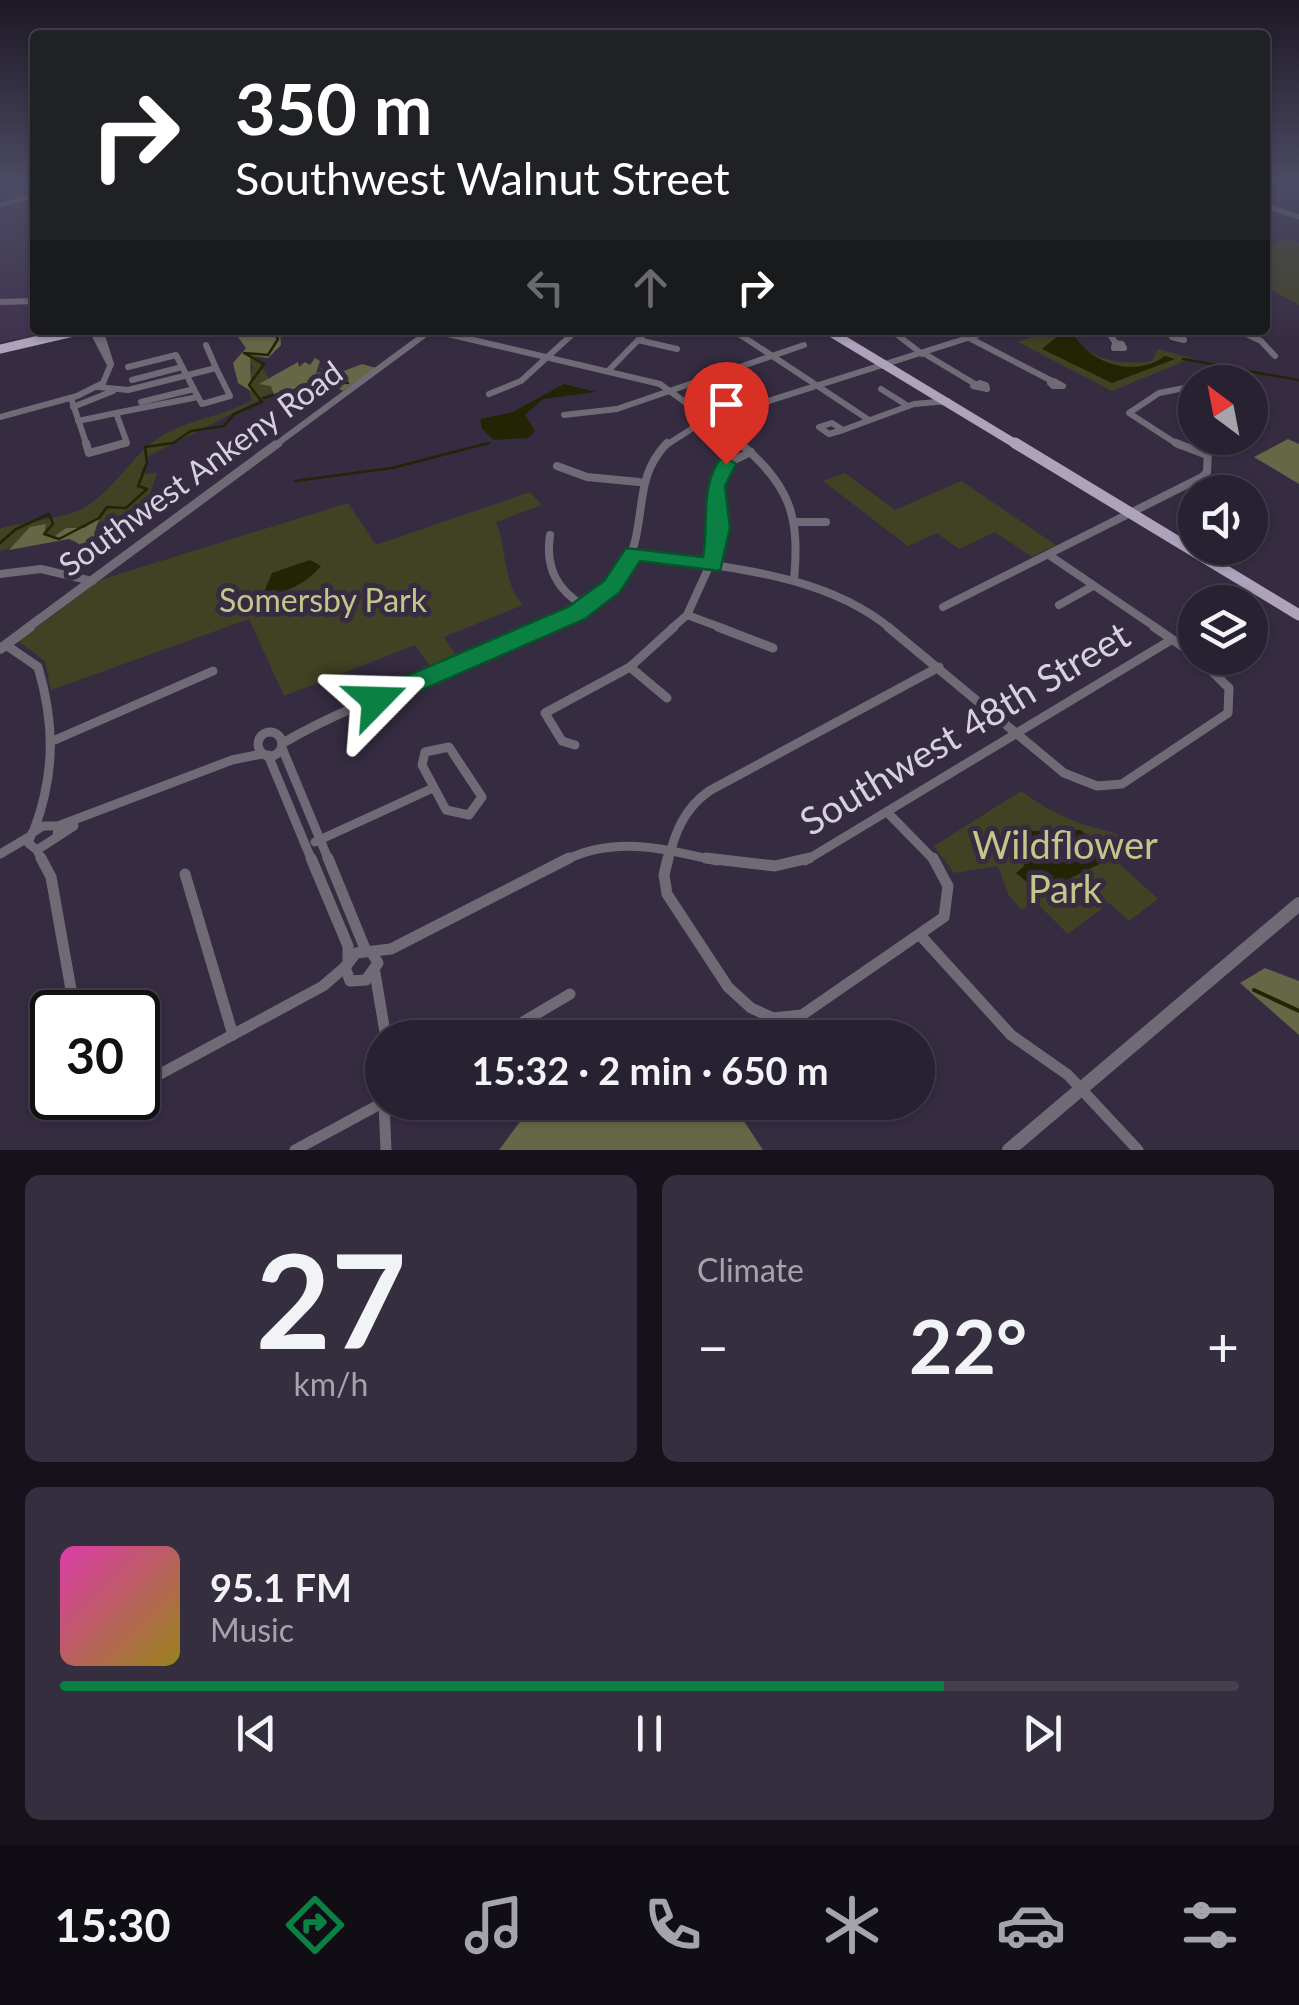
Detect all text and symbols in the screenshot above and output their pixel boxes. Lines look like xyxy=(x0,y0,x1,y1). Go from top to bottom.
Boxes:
text: 350 m xyxy=(235,66,432,150)
icon: right xyxy=(70,70,200,200)
text: Southwest Walnut Street xyxy=(235,151,730,205)
icon: left xyxy=(518,260,573,315)
icon: ahead xyxy=(623,260,678,315)
icon: right xyxy=(728,260,783,315)
street label: Southwest Ankeny Road xyxy=(51,352,349,584)
pin xyxy=(684,362,769,465)
north arrow xyxy=(1178,365,1268,455)
map controls xyxy=(1178,365,1268,675)
icon: arrive xyxy=(699,377,754,432)
button: sound xyxy=(1178,475,1268,565)
park label: Somersby Park xyxy=(219,580,428,619)
button: layers xyxy=(1178,585,1268,675)
street label: Southwest 48th Street xyxy=(791,611,1137,844)
position arrow xyxy=(324,648,428,752)
park label: Wildflower Park xyxy=(972,821,1158,911)
speed limit sign: 30 xyxy=(30,990,160,1120)
text: 15:32 · 2 min · 650 m xyxy=(471,1047,829,1093)
text: 27 xyxy=(256,1221,406,1377)
text: Climate xyxy=(697,1250,804,1289)
text: 22° xyxy=(909,1300,1027,1390)
text: − xyxy=(697,1313,729,1379)
text: + xyxy=(1207,1313,1239,1379)
text: km/h xyxy=(294,1364,368,1403)
text: 95.1 FM xyxy=(210,1564,352,1610)
text: Music xyxy=(210,1610,294,1649)
icon: previous xyxy=(229,1706,284,1761)
icon: pause xyxy=(622,1706,677,1761)
icon: next xyxy=(1015,1706,1070,1761)
icon: directions xyxy=(280,1890,350,1960)
icon: music xyxy=(459,1890,529,1960)
icon: phone xyxy=(638,1890,708,1960)
icon: climate xyxy=(817,1890,887,1960)
icon: car xyxy=(996,1890,1066,1960)
icon: filters xyxy=(1175,1890,1245,1960)
text: 15:30 xyxy=(55,1898,171,1952)

